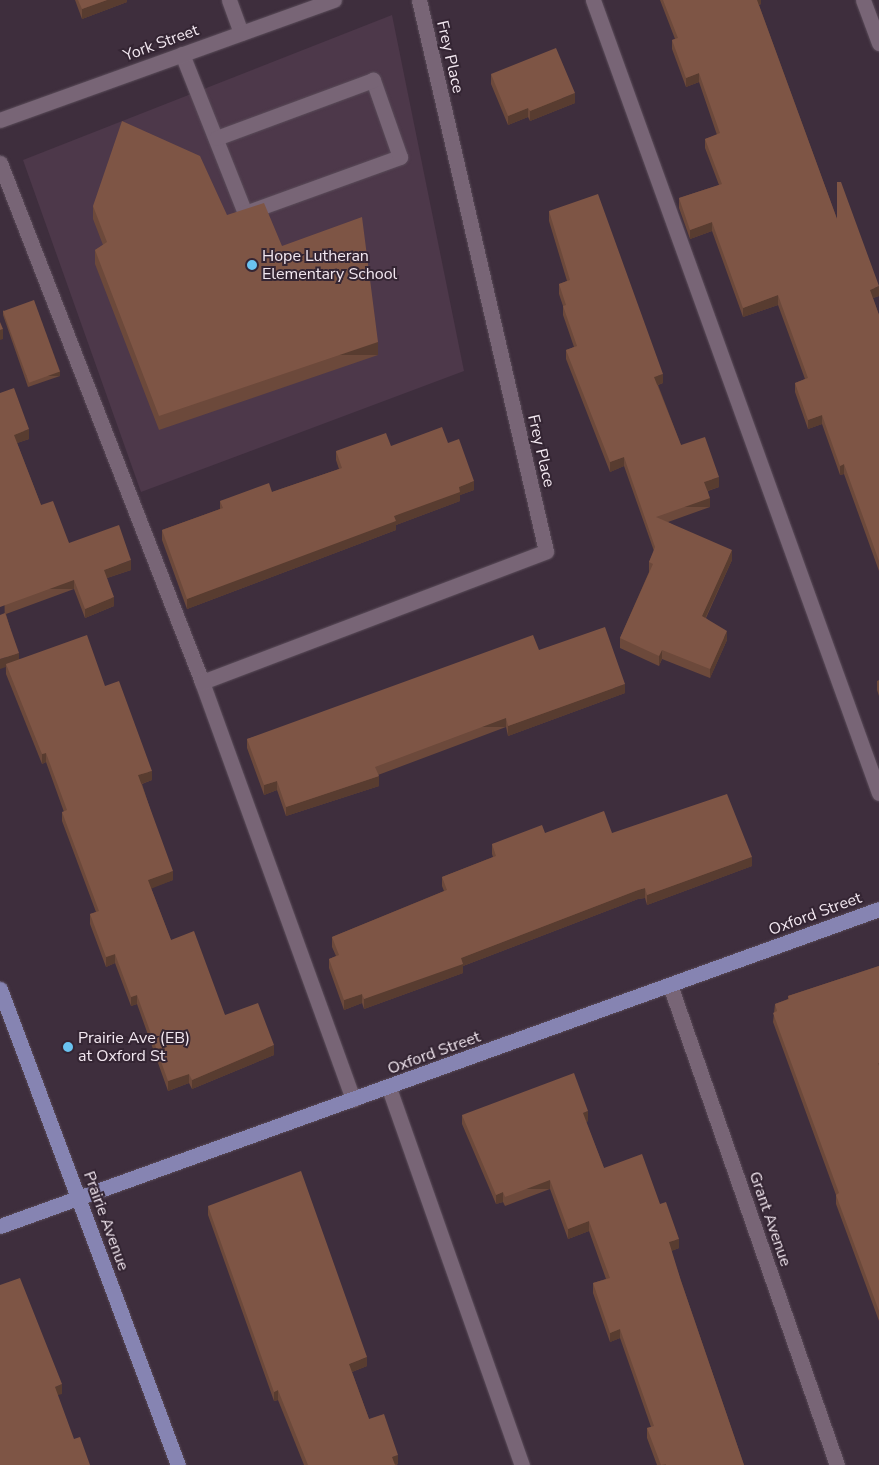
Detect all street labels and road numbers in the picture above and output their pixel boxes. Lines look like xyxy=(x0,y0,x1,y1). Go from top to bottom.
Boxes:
street label: Frey Place xyxy=(432,19,468,95)
street label: York Street xyxy=(121,21,201,65)
street label: Frey Place xyxy=(523,413,559,489)
street label: Oxford Street xyxy=(766,888,864,940)
street label: Oxford Street xyxy=(385,1027,483,1079)
street label: Prairie Avenue xyxy=(79,1169,133,1273)
street label: Grant Avenue xyxy=(745,1169,795,1269)

